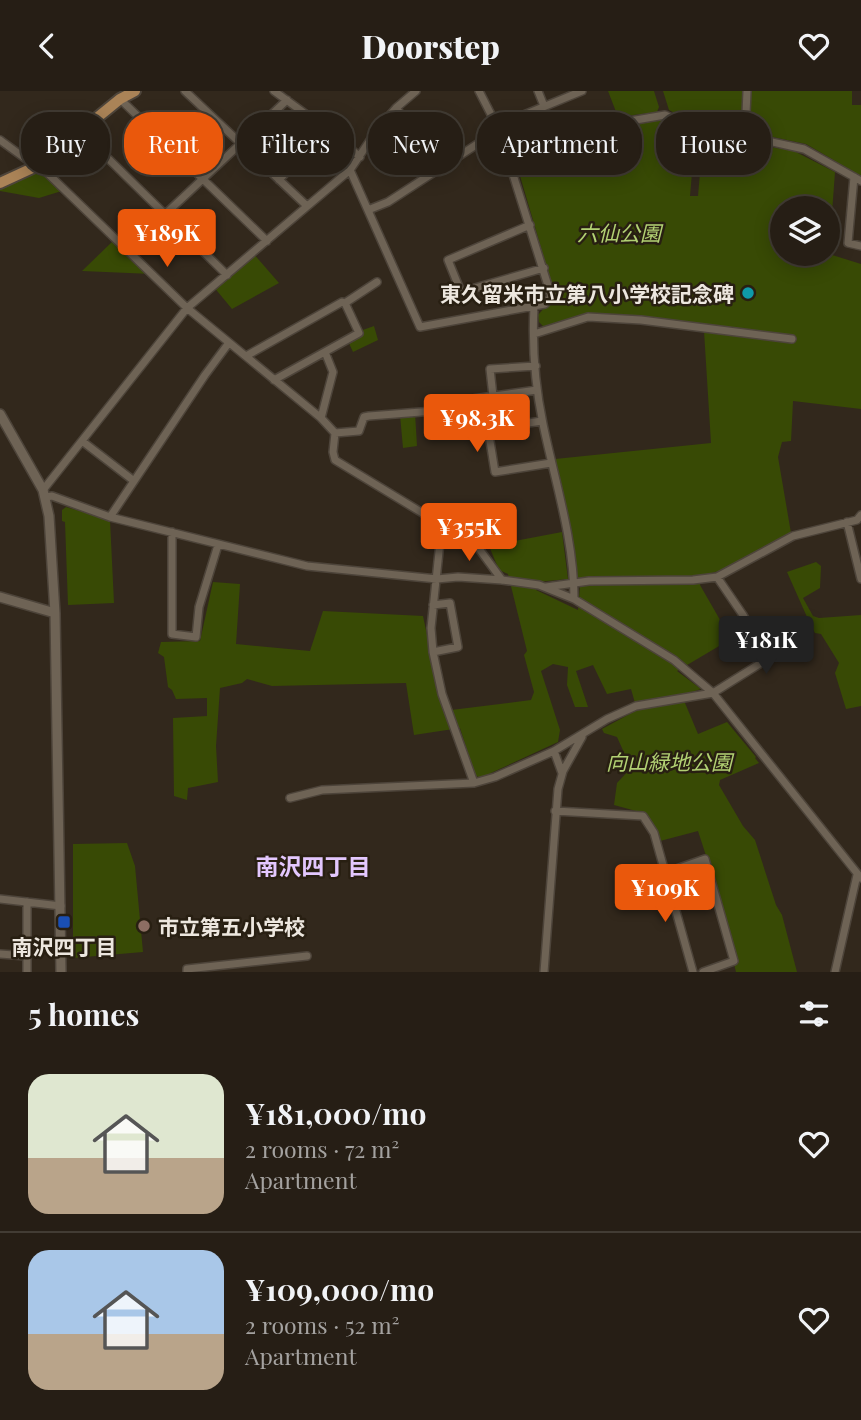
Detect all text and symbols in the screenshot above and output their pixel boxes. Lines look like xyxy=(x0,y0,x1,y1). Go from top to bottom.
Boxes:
text: Doorstep xyxy=(361,24,500,67)
icon: back xyxy=(28,27,66,65)
icon: heart xyxy=(795,27,833,65)
chip: Buy xyxy=(21,112,110,175)
chip: Rent xyxy=(124,112,223,175)
chip: Filters xyxy=(237,112,354,175)
chip: New xyxy=(368,112,463,175)
chip: Apartment xyxy=(477,112,642,175)
chip: House xyxy=(656,112,771,175)
map controls xyxy=(770,196,840,266)
button: layers xyxy=(770,196,840,266)
pin: ¥189K xyxy=(118,209,216,269)
text: ¥189K xyxy=(134,216,200,247)
park label: 六仙公園 xyxy=(577,218,664,246)
place label: 東久留米市立第八小学校記念碑 xyxy=(440,279,734,307)
marker: 東久留米市立第八小学校記念碑 xyxy=(740,285,756,301)
pin: ¥98.3K xyxy=(420,395,534,454)
text: ¥98.3K xyxy=(440,401,514,432)
pin: ¥355K xyxy=(420,503,518,563)
text: ¥355K xyxy=(437,510,501,541)
pin: ¥181K xyxy=(717,617,815,676)
text: ¥181K xyxy=(735,623,797,654)
park label: 向山緑地公園 xyxy=(606,747,735,775)
district label: 南沢四丁目 xyxy=(256,850,371,881)
pin: ¥109K xyxy=(616,865,714,924)
text: ¥109K xyxy=(631,871,699,902)
place label: 市立第五小学校 xyxy=(158,912,305,940)
marker: 南沢四丁目 xyxy=(56,914,72,930)
marker: 市立第五小学校 xyxy=(136,918,152,934)
place label: 南沢四丁目 xyxy=(12,932,117,960)
text: 5 homes xyxy=(28,994,139,1034)
icon: filters xyxy=(795,995,833,1033)
text: ¥181,000/mo xyxy=(245,1093,426,1133)
icon: home xyxy=(84,1102,168,1186)
icon: heart xyxy=(795,1125,833,1163)
text: 2 rooms · 72 m² xyxy=(245,1133,399,1164)
text: Apartment xyxy=(245,1164,357,1195)
text: ¥109,000/mo xyxy=(245,1269,434,1309)
icon: home xyxy=(84,1278,168,1362)
icon: heart xyxy=(795,1301,833,1339)
text: 2 rooms · 52 m² xyxy=(245,1309,399,1340)
text: Apartment xyxy=(245,1340,357,1371)

